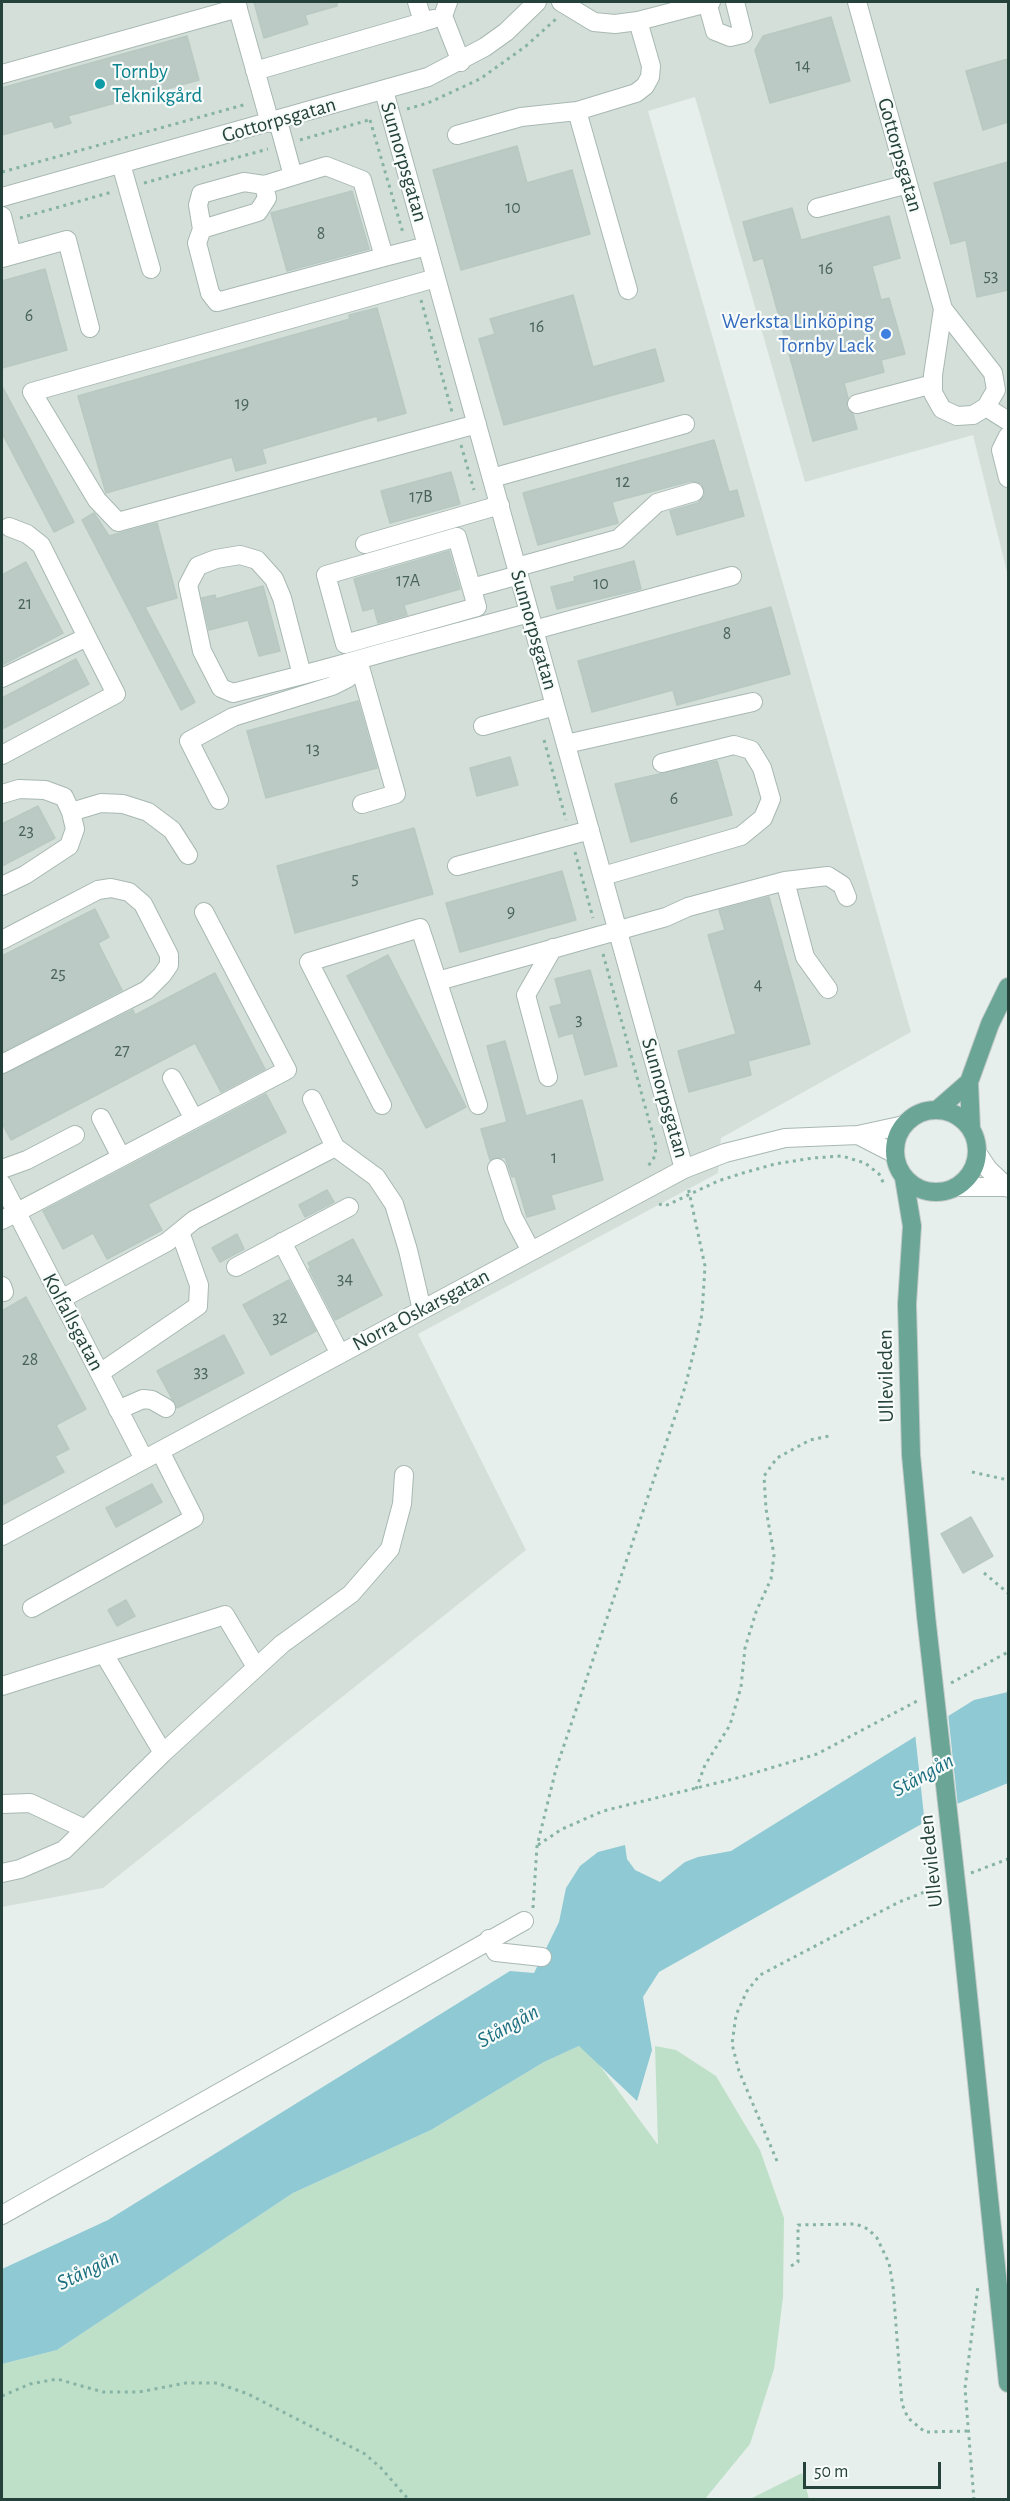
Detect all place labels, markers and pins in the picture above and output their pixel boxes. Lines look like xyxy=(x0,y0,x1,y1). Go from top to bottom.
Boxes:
place label: Tornby Teknikgård xyxy=(112,59,202,109)
marker: Tornby Teknikgård xyxy=(93,77,107,91)
place label: Werksta Linköping Tornby Lack xyxy=(721,309,874,359)
marker: Werksta Linköping Tornby Lack xyxy=(879,327,893,341)

